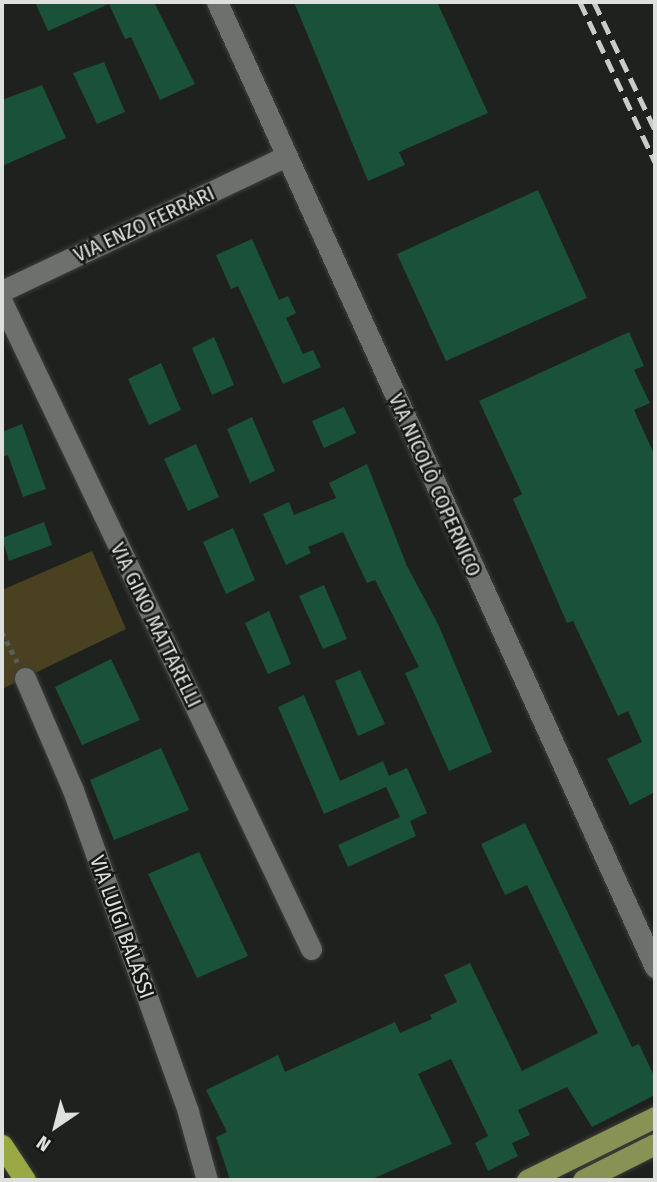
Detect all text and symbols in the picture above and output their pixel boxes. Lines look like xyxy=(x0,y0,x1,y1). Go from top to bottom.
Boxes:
street label: VIA ENZO FERRARI xyxy=(70,180,218,268)
street label: VIA NICOLÒ COPERNICO xyxy=(383,390,487,580)
street label: VIA GINO MATTARELLI xyxy=(105,538,207,712)
street label: VIA LUIGI BALASSI xyxy=(84,852,160,1002)
north arrow xyxy=(21,1091,91,1161)
text: N xyxy=(32,1131,55,1156)

